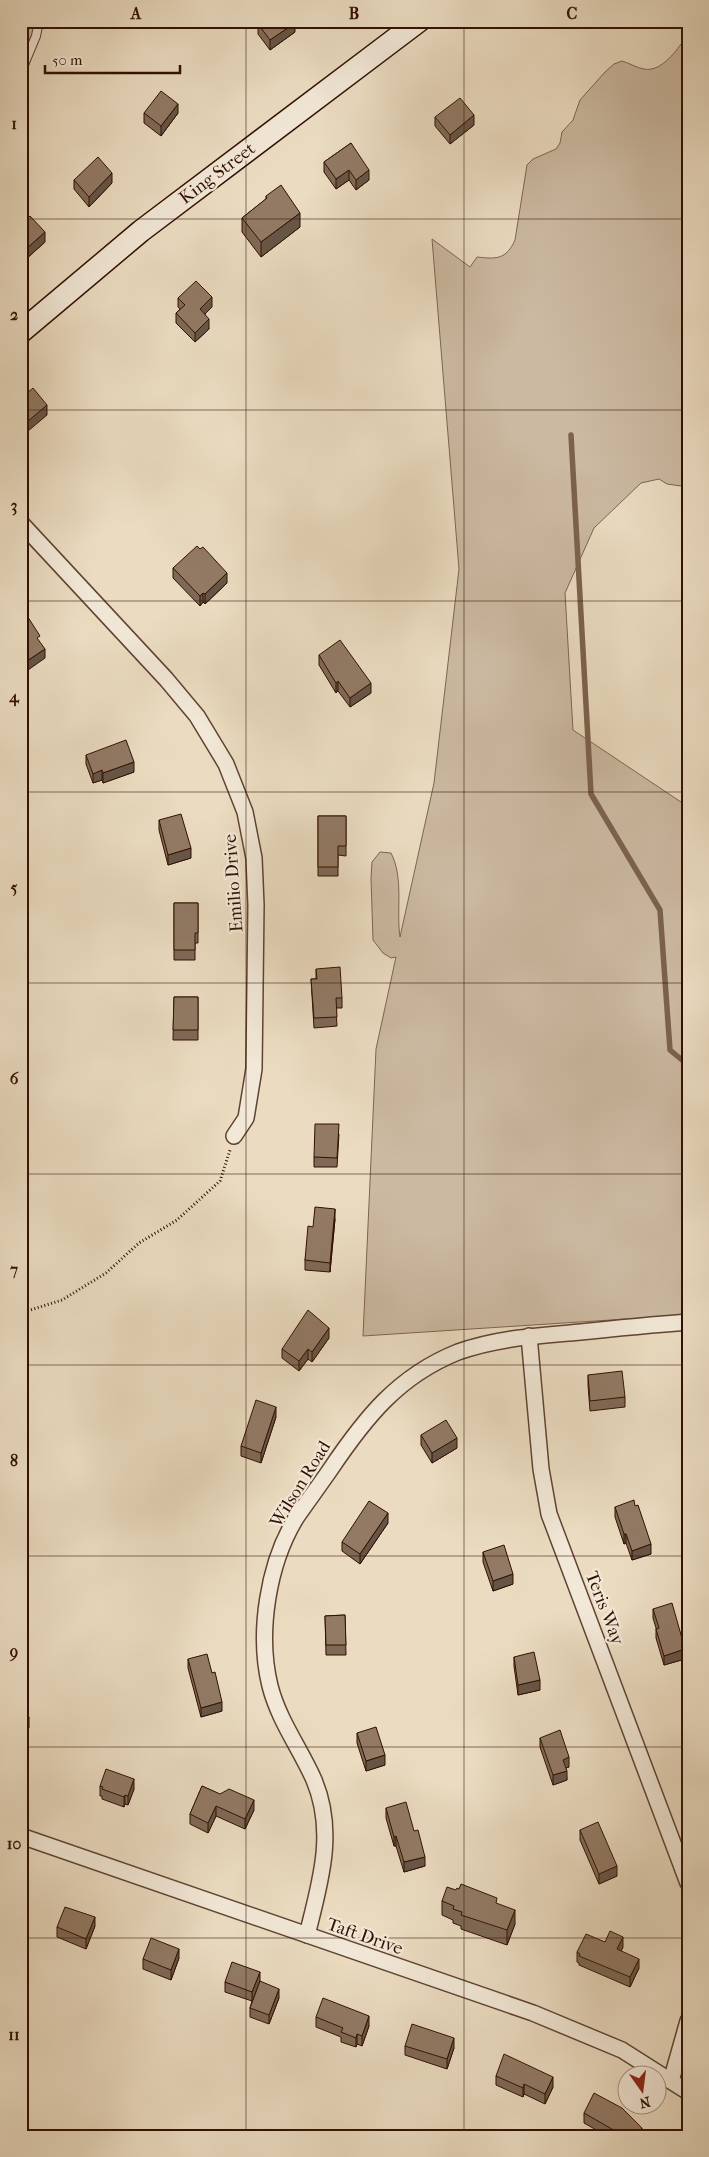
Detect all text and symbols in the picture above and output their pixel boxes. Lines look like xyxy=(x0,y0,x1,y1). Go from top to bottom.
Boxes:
text: A xyxy=(130,4,142,23)
text: B xyxy=(349,4,359,23)
text: C xyxy=(567,4,578,23)
scale bar xyxy=(45,42,180,74)
text: 50 m xyxy=(52,51,83,69)
text: 1 xyxy=(11,114,17,133)
street label: King Street xyxy=(175,138,260,209)
text: 2 xyxy=(10,305,18,324)
text: 3 xyxy=(11,496,17,516)
text: 4 xyxy=(8,687,20,707)
street label: Emilio Drive xyxy=(220,833,247,933)
text: 5 xyxy=(11,878,18,897)
text: 6 xyxy=(10,1069,19,1088)
text: 7 xyxy=(9,1260,18,1279)
street label: Wilson Road xyxy=(265,1437,335,1532)
text: 8 xyxy=(10,1451,18,1470)
street label: Teris Way xyxy=(581,1568,629,1649)
text: 9 xyxy=(9,1642,18,1662)
text: 10 xyxy=(7,1834,21,1853)
street label: Taft Drive xyxy=(324,1914,406,1959)
text: 11 xyxy=(8,2025,20,2044)
north arrow xyxy=(616,2064,666,2114)
text: N xyxy=(637,2093,652,2112)

